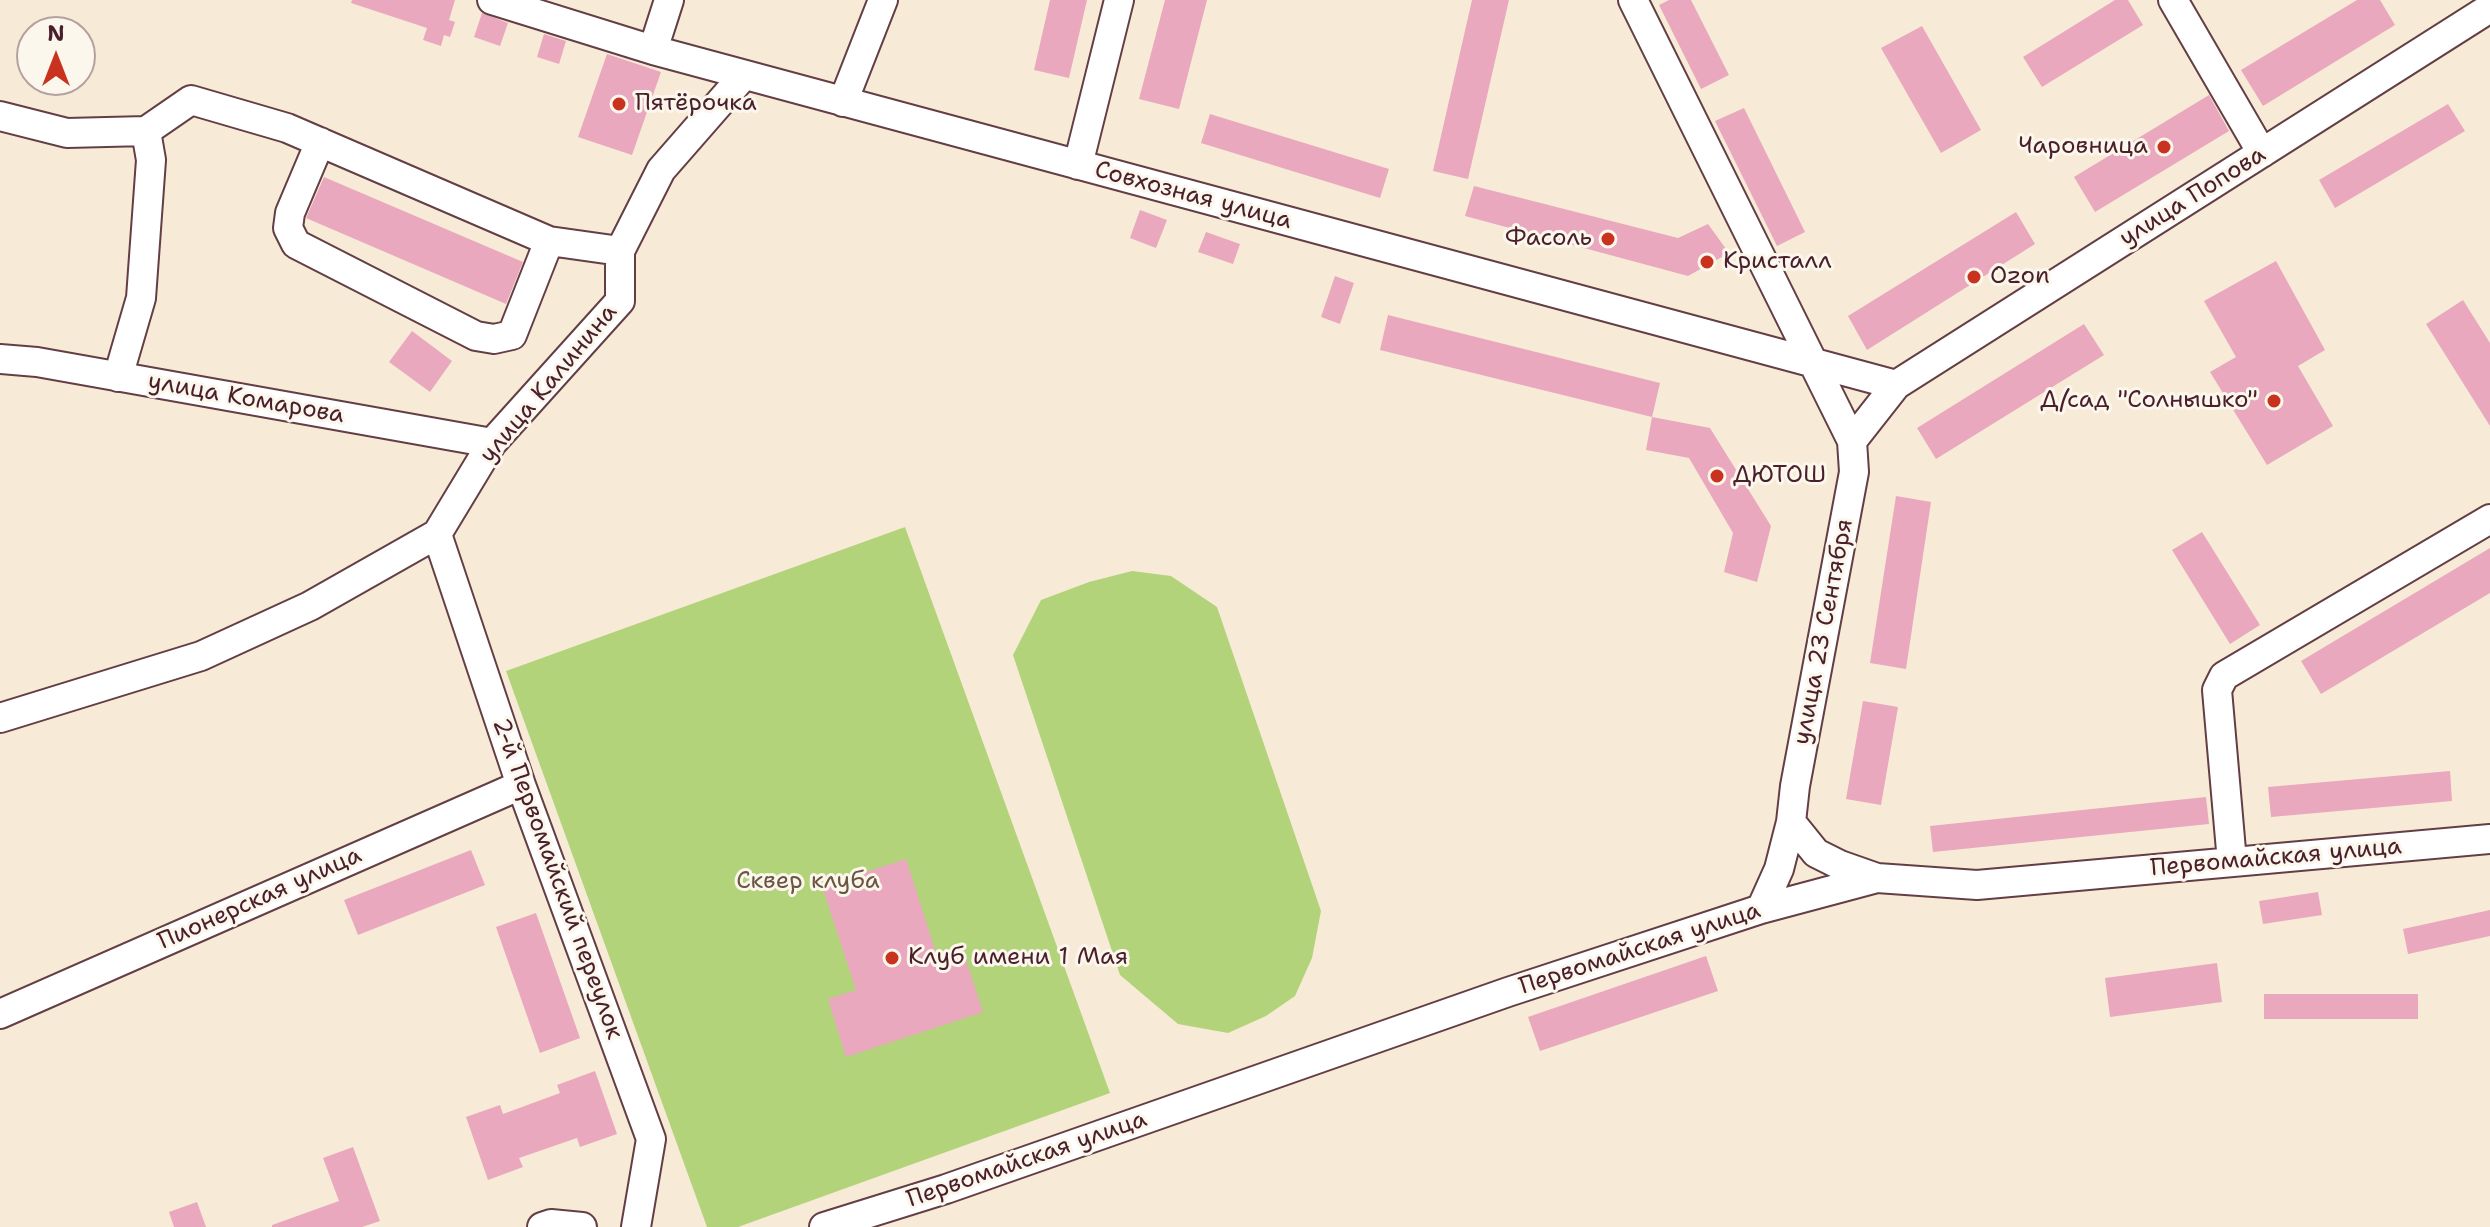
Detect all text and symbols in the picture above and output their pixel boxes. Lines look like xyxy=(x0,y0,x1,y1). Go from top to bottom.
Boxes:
north arrow xyxy=(16,16,96,96)
text: N xyxy=(47,19,65,48)
place label: Пятёрочка xyxy=(635,90,757,118)
marker: Пятёрочка xyxy=(610,95,628,113)
place label: Чаровница xyxy=(2018,133,2148,161)
marker: Чаровница xyxy=(2155,138,2173,156)
street label: улица Попова xyxy=(2115,141,2271,253)
street label: Совхозная улица xyxy=(1091,156,1295,236)
place label: Фасоль xyxy=(1505,225,1592,253)
marker: Фасоль xyxy=(1599,230,1617,248)
place label: Кристалл xyxy=(1723,248,1832,276)
marker: Кристалл xyxy=(1698,253,1716,271)
place label: Ozon xyxy=(1990,263,2050,291)
marker: Ozon xyxy=(1965,268,1983,286)
street label: улица Калинина xyxy=(474,299,624,469)
street label: улица Комарова xyxy=(146,368,346,430)
place label: Д/сад "Солнышко" xyxy=(2040,387,2258,415)
marker: Д/сад "Солнышко" xyxy=(2265,392,2283,410)
place label: ДЮТОШ xyxy=(1733,462,1826,490)
marker: ДЮТОШ xyxy=(1708,467,1726,485)
street label: улица 23 Сентября xyxy=(1788,517,1860,747)
street label: 2-й Первомайский переулок xyxy=(485,714,629,1044)
street label: Первомайская улица xyxy=(2149,833,2403,883)
street label: Пионерская улица xyxy=(154,841,366,957)
park label: Сквер клуба xyxy=(736,868,880,896)
street label: Первомайская улица xyxy=(1516,896,1764,1002)
place label: Клуб имени 1 Мая xyxy=(908,944,1128,972)
marker: Клуб имени 1 Мая xyxy=(883,949,901,967)
street label: Первомайская улица xyxy=(903,1105,1151,1215)

